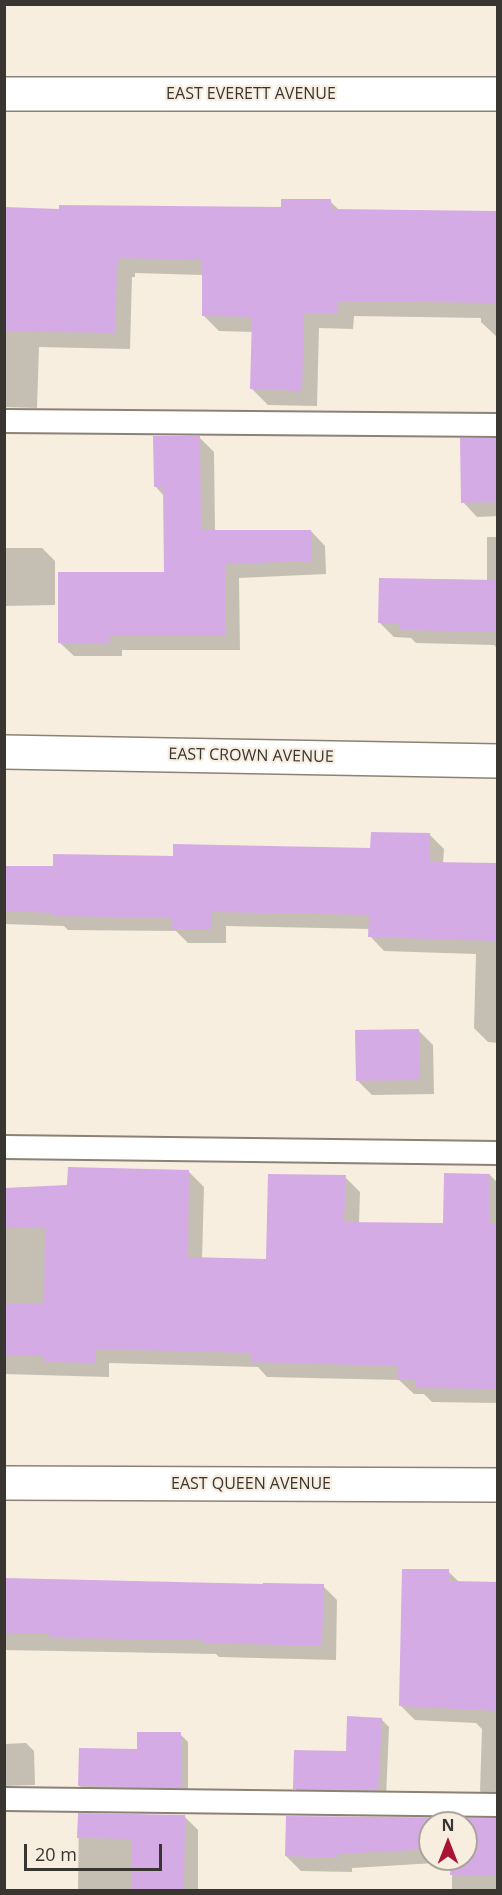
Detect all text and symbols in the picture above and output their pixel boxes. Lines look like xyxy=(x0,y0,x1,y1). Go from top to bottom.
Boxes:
street label: EAST EVERETT AVENUE xyxy=(166,84,336,104)
street label: EAST CROWN AVENUE xyxy=(168,745,334,767)
street label: EAST QUEEN AVENUE xyxy=(171,1474,331,1494)
north arrow xyxy=(418,1811,478,1871)
text: N xyxy=(441,1814,455,1836)
scale bar xyxy=(27,1832,165,1870)
text: 20 m xyxy=(35,1842,77,1866)

